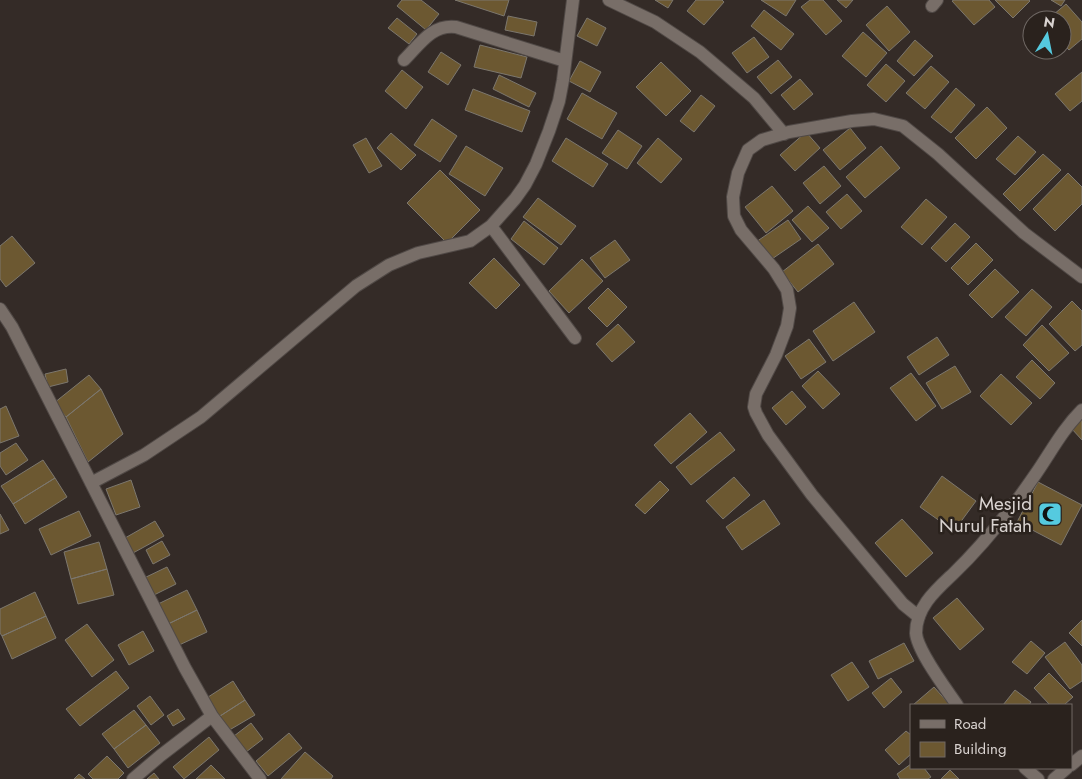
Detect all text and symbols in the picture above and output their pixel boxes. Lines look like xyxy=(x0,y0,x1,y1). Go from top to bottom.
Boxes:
north arrow xyxy=(1022,10,1072,60)
text: N xyxy=(1042,11,1056,33)
place label: Mesjid Nurul Fatah xyxy=(939,490,1032,539)
mosque icon: Mesjid Nurul Fatah xyxy=(1037,501,1063,527)
legend xyxy=(910,704,1072,769)
text: Road xyxy=(954,713,986,735)
text: Building xyxy=(954,738,1006,760)

